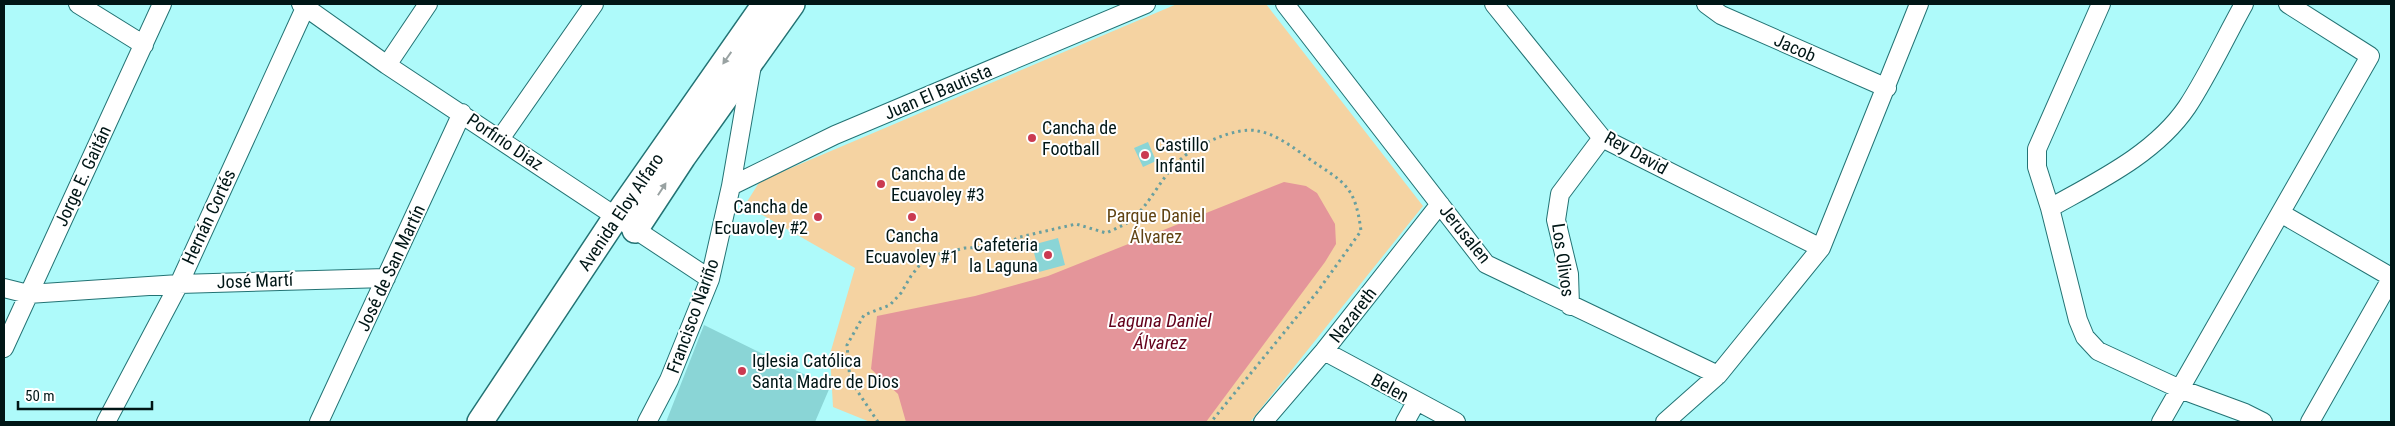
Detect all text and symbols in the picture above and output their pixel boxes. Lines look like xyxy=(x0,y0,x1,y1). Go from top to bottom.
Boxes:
street label: Jacob xyxy=(1771,29,1819,66)
one-way arrow xyxy=(722,51,732,65)
street label: Juan El Bautista xyxy=(881,59,995,124)
street label: Porfirio Diaz xyxy=(463,109,547,175)
place label: Cancha de Football xyxy=(1042,117,1117,159)
street label: Jorge E. Gaitán xyxy=(50,122,115,229)
street label: Rey David xyxy=(1601,127,1672,178)
marker: Cancha de Football xyxy=(1026,132,1038,144)
place label: Castillo Infantil xyxy=(1155,134,1209,176)
street label: Avenida Eloy Alfaro xyxy=(573,149,668,274)
marker: Castillo Infantil xyxy=(1139,149,1151,161)
place label: Cancha de Ecuavoley #3 xyxy=(891,163,985,205)
street label: Hernán Cortés xyxy=(177,166,240,268)
marker: Cancha de Ecuavoley #3 xyxy=(875,178,887,190)
one-way arrow xyxy=(657,183,667,196)
place label: Cancha de Ecuavoley #2 xyxy=(714,196,808,238)
street label: Jerusalen xyxy=(1435,200,1495,267)
street label: José de San Martín xyxy=(352,201,429,334)
park label: Parque Daniel Álvarez xyxy=(1107,205,1205,247)
marker: Cancha de Ecuavoley #2 xyxy=(812,211,824,223)
marker: Cancha Ecuavoley #1 xyxy=(906,211,918,223)
street label: Los Olivos xyxy=(1548,222,1579,298)
place label: Cancha Ecuavoley #1 xyxy=(865,225,959,267)
place label: Cafeteria la Laguna xyxy=(969,234,1038,276)
marker: Cafeteria la Laguna xyxy=(1042,249,1054,261)
street label: Francisco Nariño xyxy=(662,256,723,376)
street label: José Martí xyxy=(217,269,294,292)
street label: Nazareth xyxy=(1325,283,1381,346)
water label: Laguna Daniel Álvarez xyxy=(1108,309,1212,354)
place label: Iglesia Católica Santa Madre de Dios xyxy=(752,350,899,392)
marker: Iglesia Católica Santa Madre de Dios xyxy=(736,365,748,377)
street label: Belen xyxy=(1368,369,1413,406)
scale bar xyxy=(18,378,151,410)
text: 50 m xyxy=(25,387,55,405)

